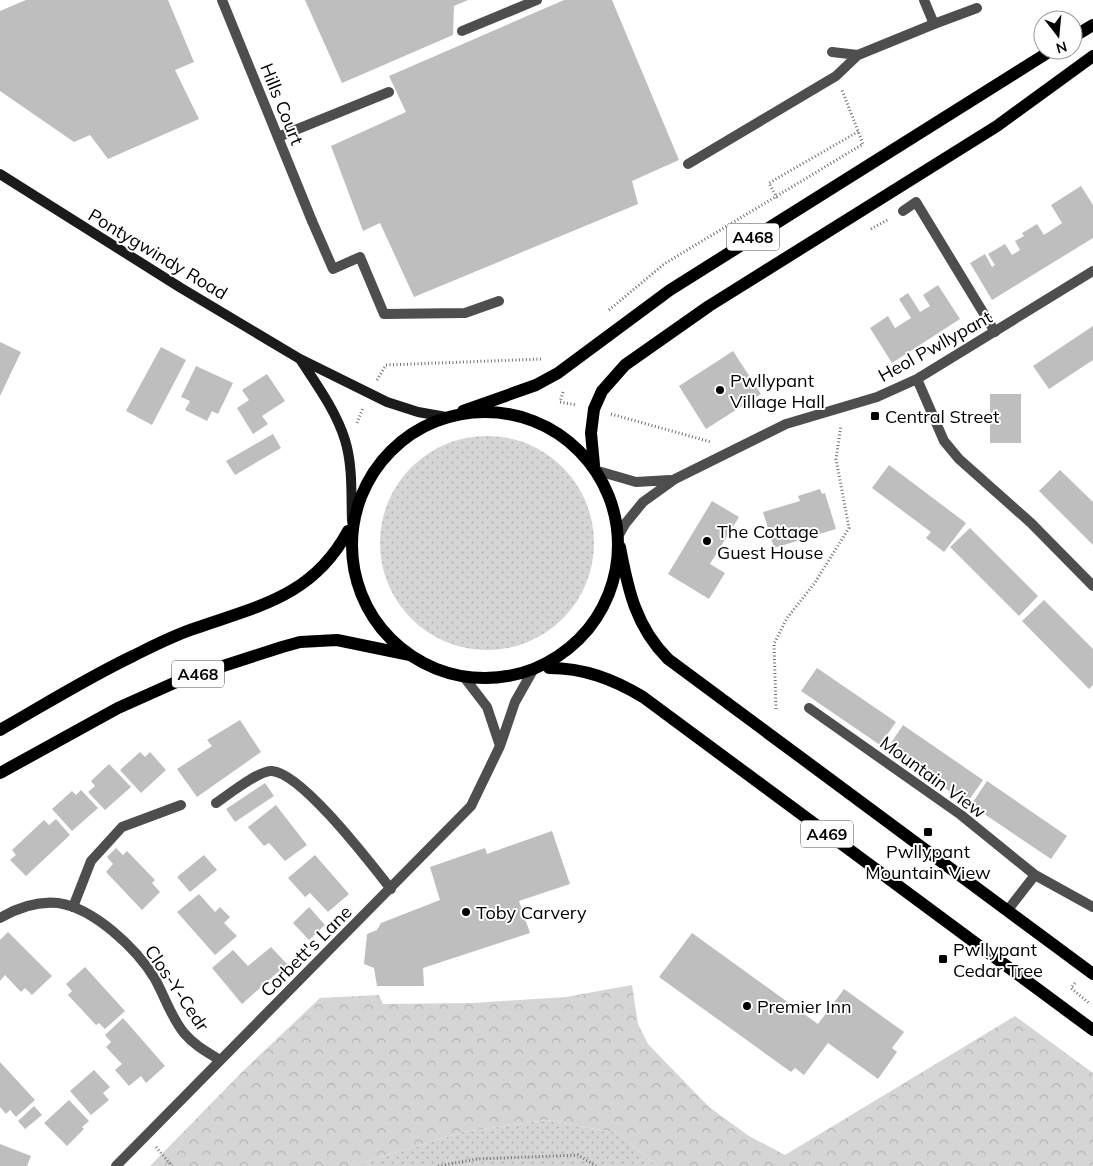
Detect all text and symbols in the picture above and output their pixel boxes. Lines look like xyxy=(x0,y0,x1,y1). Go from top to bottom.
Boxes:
north arrow xyxy=(1033,10,1083,60)
text: N xyxy=(1054,37,1069,58)
street label: Hills Court xyxy=(255,60,309,148)
street label: Pontygwindy Road xyxy=(84,203,232,305)
road number: A468 xyxy=(727,223,779,250)
street label: Heol Pwllypant xyxy=(874,305,996,387)
place label: Pwllypant Village Hall xyxy=(730,369,825,413)
marker: Pwllypant Village Hall xyxy=(714,384,726,396)
place label: Central Street xyxy=(885,405,999,428)
marker: Central Street xyxy=(869,410,881,422)
place label: The Cottage Guest House xyxy=(717,520,823,564)
marker: The Cottage Guest House xyxy=(701,535,713,547)
road number: A468 xyxy=(172,661,224,688)
street label: Mountain View xyxy=(875,731,991,823)
road number: A469 xyxy=(801,821,853,848)
marker: Pwllypant Mountain View xyxy=(922,826,934,838)
place label: Pwllypant Mountain View xyxy=(865,840,991,884)
street label: Corbett's Lane xyxy=(255,900,357,1002)
place label: Toby Carvery xyxy=(476,901,587,924)
marker: Toby Carvery xyxy=(460,906,472,918)
place label: Pwllypant Cedar Tree xyxy=(953,938,1043,982)
street label: Clos-Y-Cedr xyxy=(140,940,215,1036)
marker: Pwllypant Cedar Tree xyxy=(937,953,949,965)
place label: Premier Inn xyxy=(757,995,852,1018)
marker: Premier Inn xyxy=(741,1000,753,1012)

